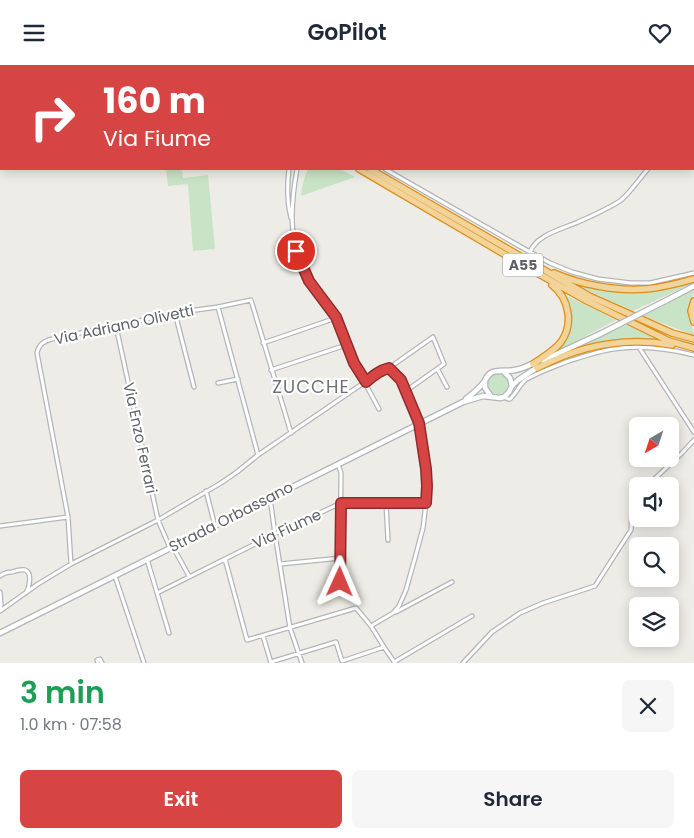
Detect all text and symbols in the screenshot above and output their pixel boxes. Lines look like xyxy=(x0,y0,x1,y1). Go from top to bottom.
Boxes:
text: GoPilot xyxy=(307,17,387,48)
icon: menu xyxy=(20,19,48,47)
icon: heart xyxy=(646,19,674,47)
text: 160 m xyxy=(103,76,206,125)
icon: right xyxy=(20,85,85,150)
text: Via Fiume xyxy=(103,123,211,154)
pin xyxy=(275,230,317,272)
icon: arrive xyxy=(282,237,310,265)
road number: A55 xyxy=(503,253,543,277)
street label: Via Adriano Olivetti xyxy=(52,299,196,350)
district label: ZUCCHE xyxy=(272,374,350,399)
street label: Via Enzo Ferrari xyxy=(118,380,163,495)
north arrow xyxy=(629,417,679,467)
map controls xyxy=(629,417,679,647)
street label: Strada Orbassano xyxy=(165,476,297,557)
button: sound xyxy=(629,477,679,527)
street label: Via Fiume xyxy=(249,503,325,554)
button: search xyxy=(629,537,679,587)
position arrow xyxy=(313,555,365,607)
button: layers xyxy=(629,597,679,647)
text: 3 min xyxy=(20,671,105,714)
button: close xyxy=(622,680,674,732)
text: 1.0 km · 07:58 xyxy=(20,713,122,736)
button: Exit xyxy=(20,770,342,828)
button: Share xyxy=(352,770,674,828)

